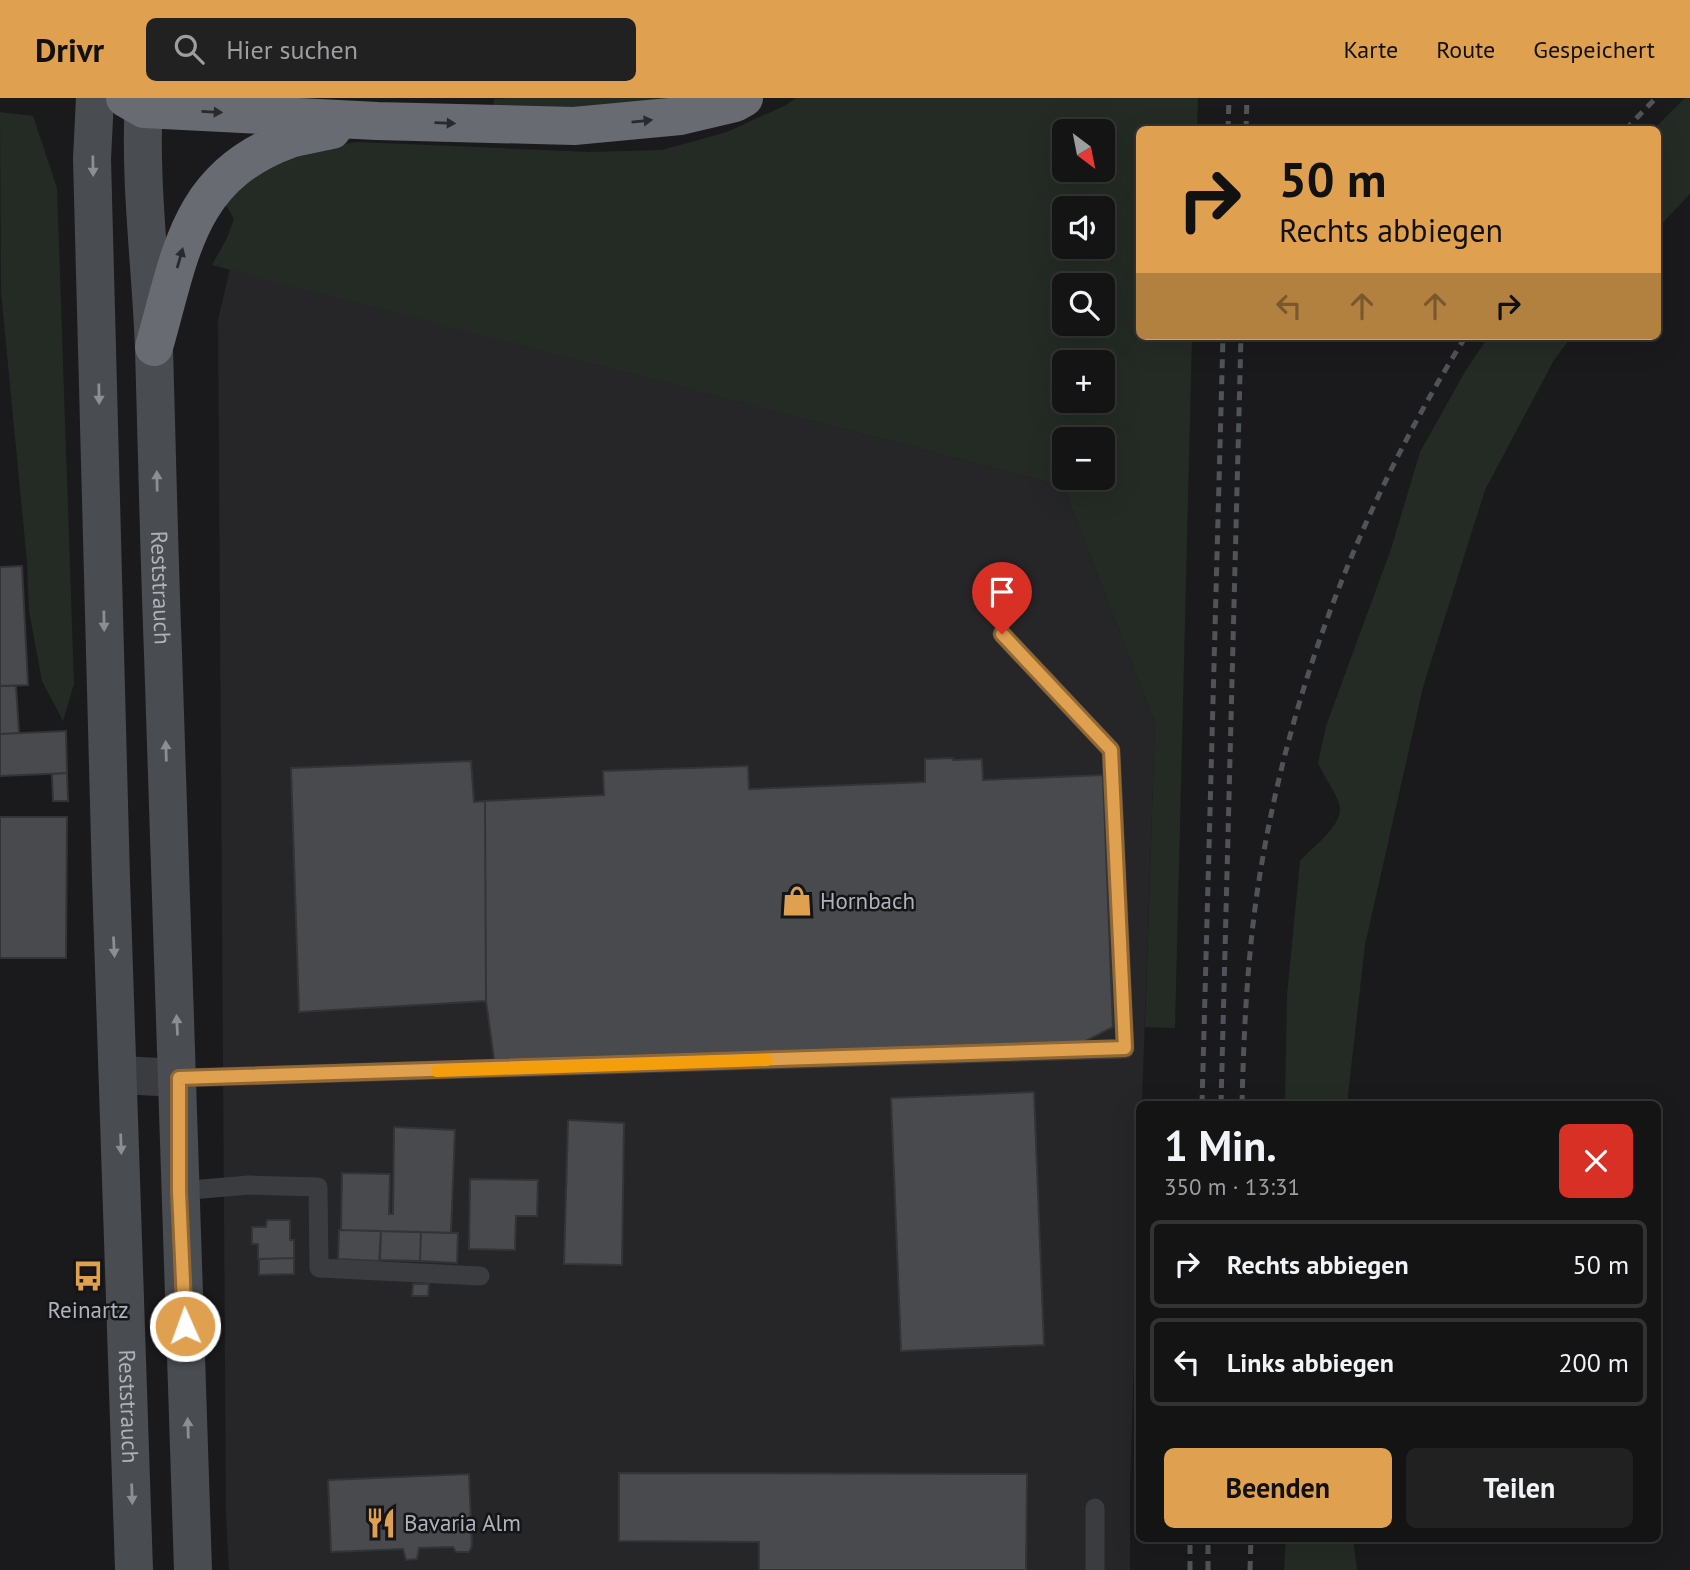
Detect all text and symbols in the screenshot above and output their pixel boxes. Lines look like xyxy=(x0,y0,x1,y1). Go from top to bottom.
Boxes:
search box xyxy=(146,18,636,81)
text: Drivr xyxy=(35,28,104,71)
icon: search xyxy=(170,30,208,68)
text: Hier suchen xyxy=(226,33,358,66)
text: Karte xyxy=(1343,34,1398,65)
text: Route xyxy=(1436,34,1495,65)
text: Gespeichert xyxy=(1533,34,1655,65)
one-way arrow xyxy=(201,107,223,118)
one-way arrow xyxy=(631,115,653,126)
one-way arrow xyxy=(434,117,456,128)
north arrow xyxy=(1052,119,1115,182)
map controls xyxy=(1052,119,1115,490)
text: 50 m xyxy=(1279,147,1386,211)
icon: right xyxy=(1164,154,1255,245)
one-way arrow xyxy=(87,155,99,177)
button: sound xyxy=(1052,196,1115,259)
text: Rechts abbiegen xyxy=(1279,209,1503,251)
one-way arrow xyxy=(175,247,185,268)
button: search xyxy=(1052,273,1115,336)
icon: left xyxy=(1270,287,1308,325)
icon: ahead xyxy=(1343,287,1381,325)
icon: ahead xyxy=(1416,287,1454,325)
icon: right xyxy=(1489,287,1527,325)
button: + xyxy=(1052,350,1115,413)
one-way arrow xyxy=(93,383,104,405)
button: − xyxy=(1052,427,1115,490)
one-way arrow xyxy=(151,470,163,492)
street label: Reststrauch xyxy=(145,530,178,645)
pin xyxy=(972,562,1032,634)
icon: arrive xyxy=(983,573,1021,611)
one-way arrow xyxy=(99,610,110,632)
one-way arrow xyxy=(161,740,172,762)
shop icon: Hornbach xyxy=(780,884,814,918)
place label: Hornbach xyxy=(820,886,915,915)
one-way arrow xyxy=(108,936,119,958)
one-way arrow xyxy=(171,1013,182,1035)
text: 1 Min. xyxy=(1164,1118,1277,1173)
button: close xyxy=(1559,1124,1633,1198)
one-way arrow xyxy=(115,1133,127,1155)
text: 350 m · 13:31 xyxy=(1164,1172,1300,1201)
icon: right xyxy=(1168,1245,1206,1283)
text: Rechts abbiegen xyxy=(1227,1248,1409,1281)
text: 50 m xyxy=(1573,1248,1629,1281)
bus stop icon: Reinartz xyxy=(71,1259,105,1293)
position arrow xyxy=(148,1289,222,1363)
place label: Reinartz xyxy=(47,1295,129,1324)
icon: left xyxy=(1168,1343,1206,1381)
text: Links abbiegen xyxy=(1227,1346,1394,1379)
text: 200 m xyxy=(1558,1346,1629,1379)
street label: Reststrauch xyxy=(113,1349,145,1464)
one-way arrow xyxy=(182,1417,194,1439)
button: Beenden xyxy=(1164,1448,1392,1528)
button: Teilen xyxy=(1406,1448,1633,1528)
one-way arrow xyxy=(126,1483,138,1505)
restaurant icon: Bavaria Alm xyxy=(364,1506,398,1540)
place label: Bavaria Alm xyxy=(404,1508,521,1537)

